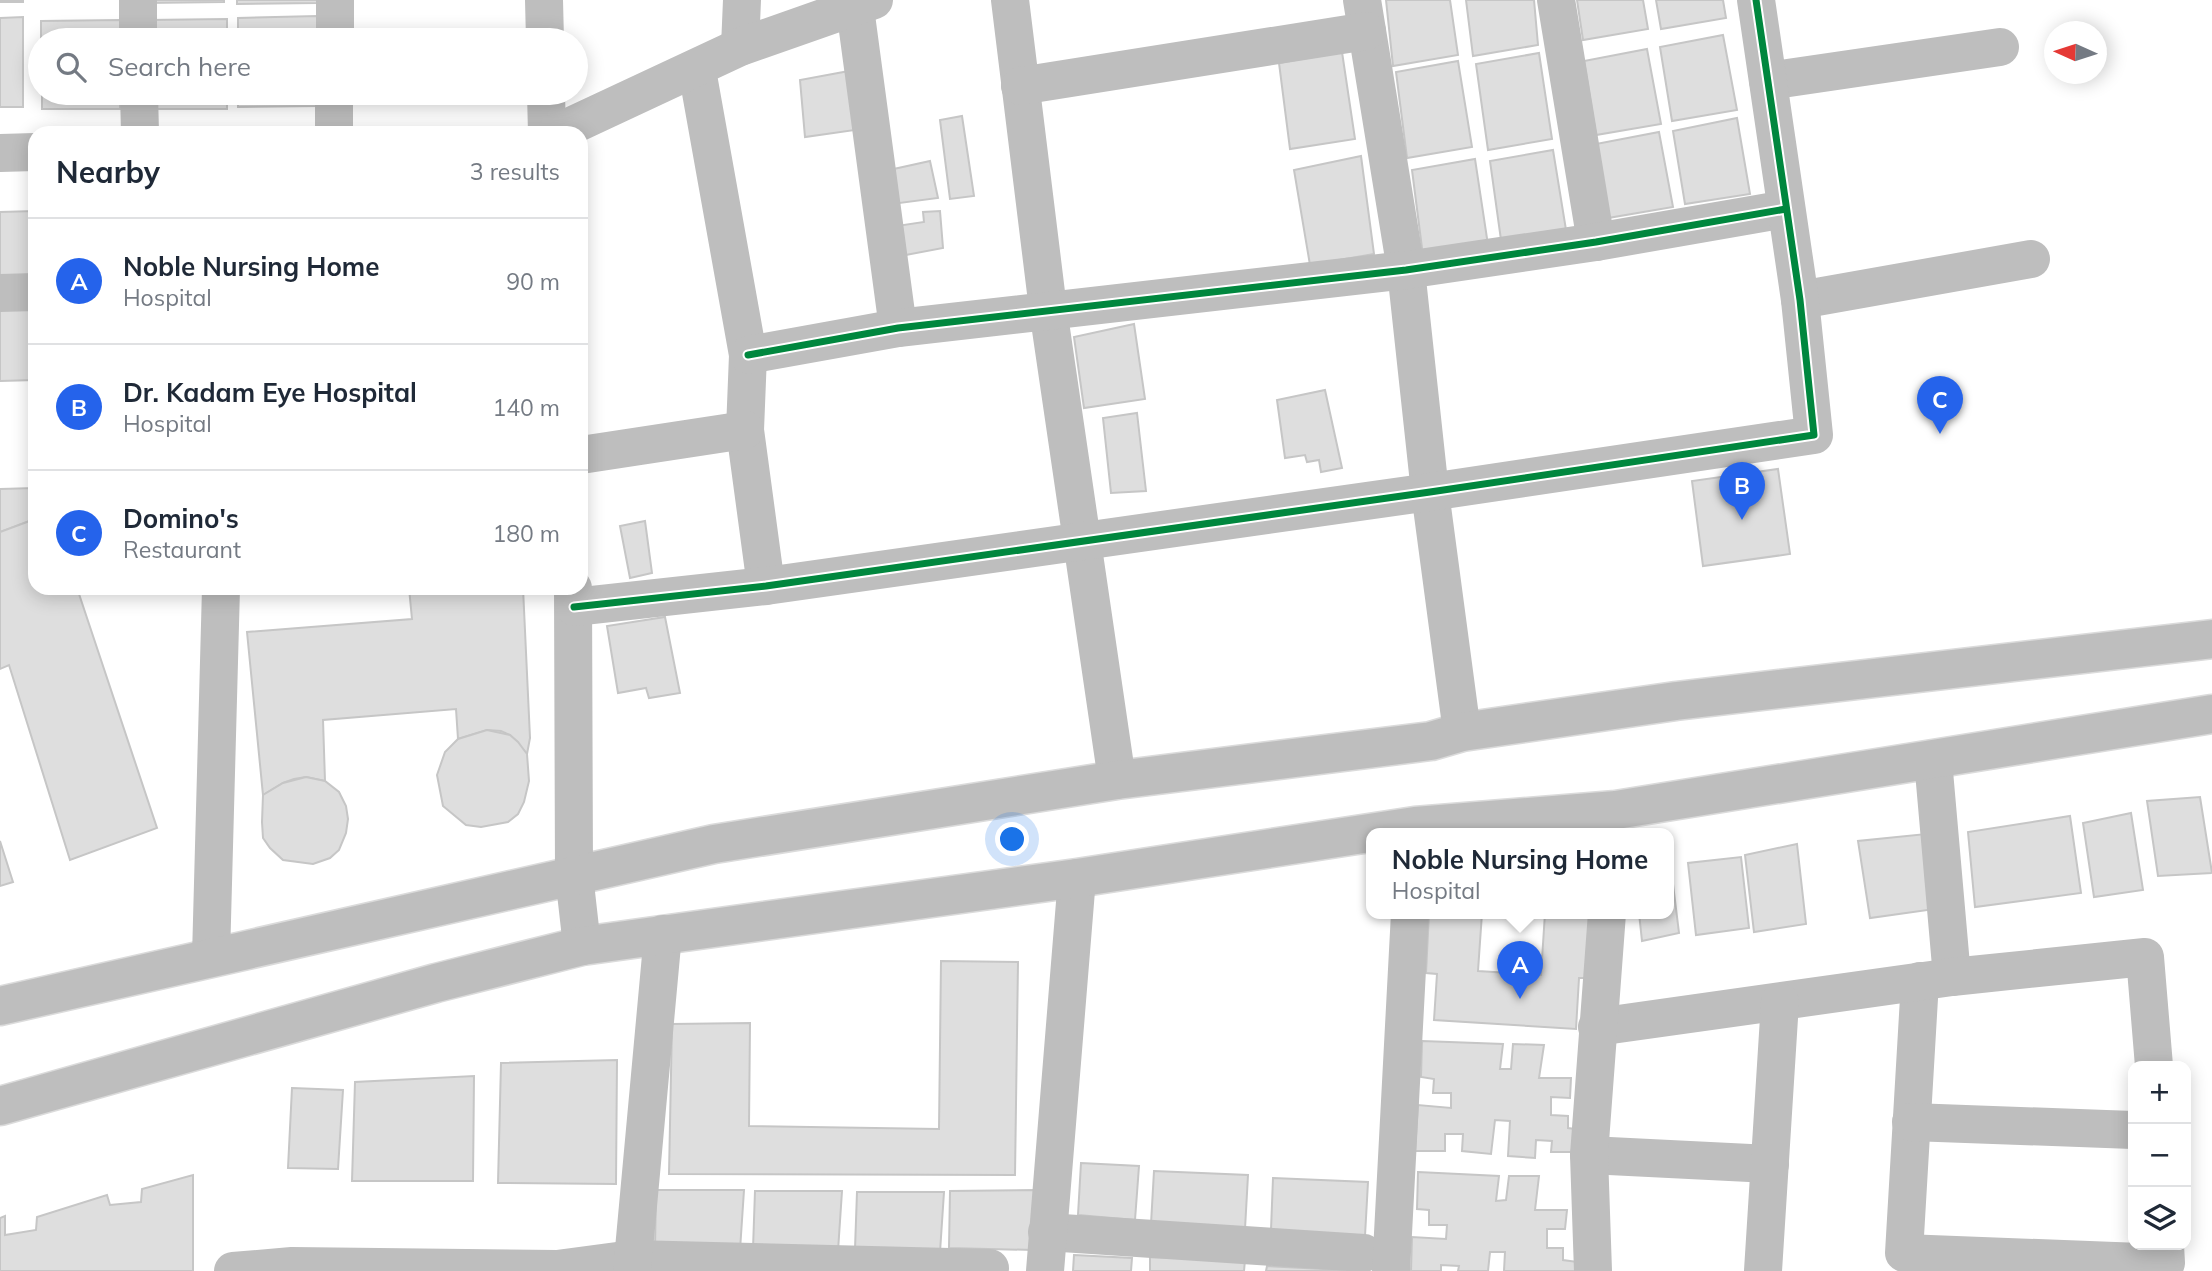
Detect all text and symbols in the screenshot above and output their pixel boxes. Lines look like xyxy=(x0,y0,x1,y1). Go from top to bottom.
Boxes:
north arrow xyxy=(2044,21,2107,84)
search box xyxy=(28,28,588,105)
icon: search xyxy=(52,48,90,86)
text: Search here xyxy=(108,50,251,83)
text: Nearby xyxy=(56,153,160,191)
text: 3 results xyxy=(470,157,560,186)
text: Noble Nursing Home xyxy=(123,250,379,283)
text: A xyxy=(70,267,88,296)
text: 90 m xyxy=(506,267,560,296)
text: Hospital xyxy=(123,283,212,312)
text: Dr. Kadam Eye Hospital xyxy=(123,376,417,409)
pin: C xyxy=(1917,376,1963,434)
text: B xyxy=(71,393,87,422)
text: 140 m xyxy=(492,393,560,422)
text: Hospital xyxy=(123,409,212,438)
pin: B xyxy=(1719,462,1765,520)
text: Domino's xyxy=(123,502,239,535)
text: C xyxy=(71,519,87,548)
text: 180 m xyxy=(492,519,560,548)
text: Restaurant xyxy=(123,535,241,564)
your location xyxy=(995,822,1029,856)
popup xyxy=(1366,828,1674,919)
text: Noble Nursing Home xyxy=(1392,843,1648,876)
text: Hospital xyxy=(1392,876,1481,905)
pin: A xyxy=(1497,941,1543,999)
map controls xyxy=(2128,1061,2191,1250)
button: + xyxy=(2128,1061,2191,1124)
button: − xyxy=(2128,1124,2191,1187)
button: layers xyxy=(2128,1187,2191,1250)

